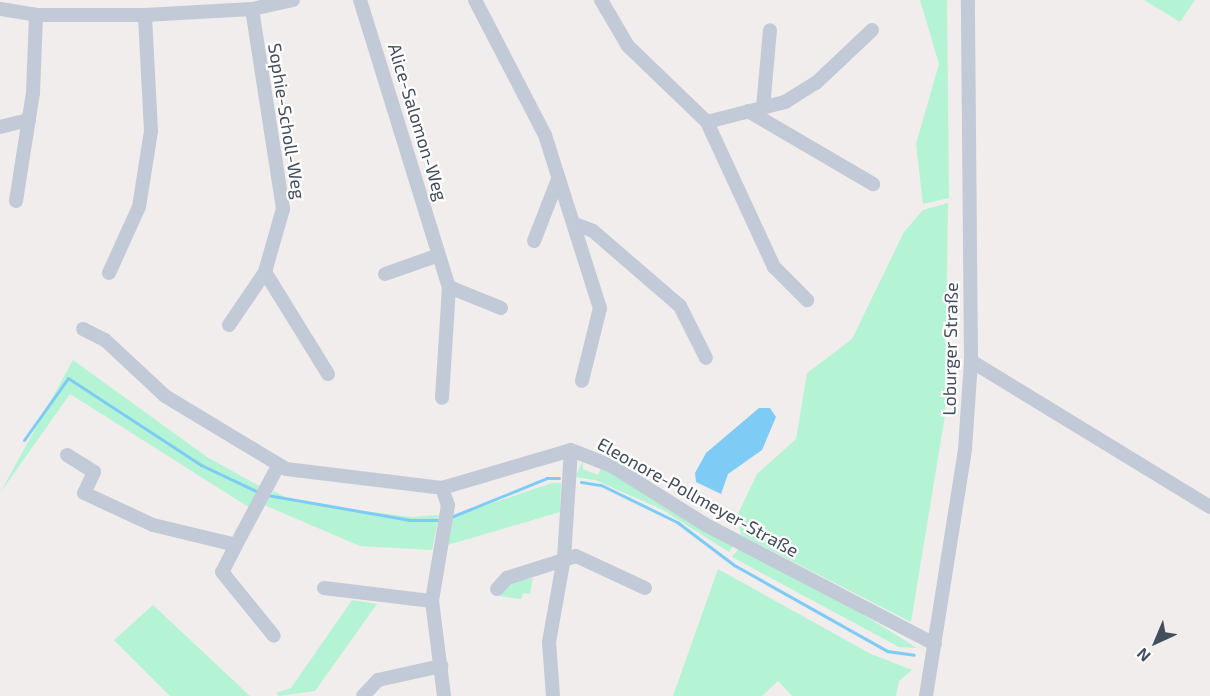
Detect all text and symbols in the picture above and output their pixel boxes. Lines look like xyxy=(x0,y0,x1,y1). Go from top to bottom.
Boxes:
street label: Alice-Salomon-Weg xyxy=(384,41,452,203)
street label: Sophie-Scholl-Weg xyxy=(264,42,310,200)
street label: Loburger Straße xyxy=(938,282,962,416)
street label: Eleonore-Pollmeyer-Straße xyxy=(594,433,802,561)
north arrow xyxy=(1126,612,1186,672)
text: N xyxy=(1132,644,1154,666)

